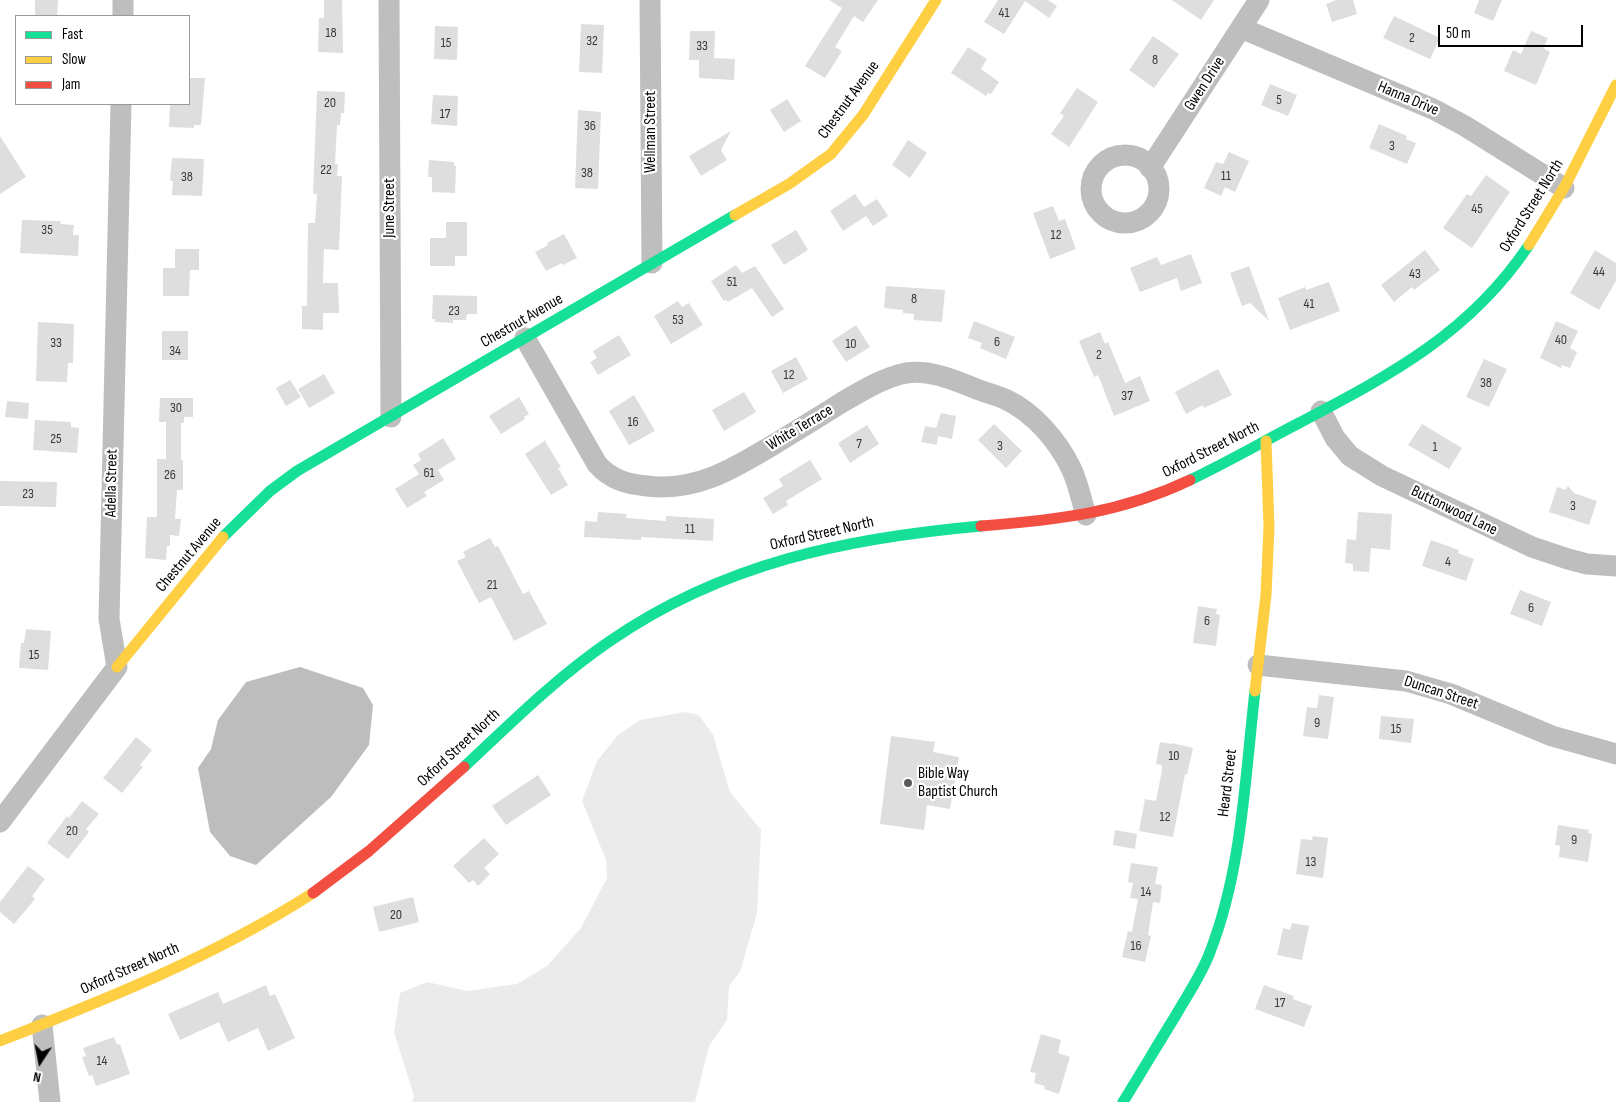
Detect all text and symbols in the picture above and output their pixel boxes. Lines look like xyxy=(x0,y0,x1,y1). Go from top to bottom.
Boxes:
house number: 41 xyxy=(999,5,1009,21)
legend xyxy=(15,15,190,105)
scale bar xyxy=(1441,15,1586,47)
text: 50 m xyxy=(1446,24,1471,43)
text: Fast xyxy=(62,25,83,44)
house number: 18 xyxy=(325,25,337,41)
house number: 2 xyxy=(1409,30,1415,46)
house number: 32 xyxy=(586,33,598,49)
house number: 15 xyxy=(441,35,451,51)
house number: 33 xyxy=(696,38,708,54)
text: Slow xyxy=(62,50,86,69)
house number: 8 xyxy=(1152,52,1158,68)
street label: Gwen Drive xyxy=(1180,53,1230,115)
street label: Chestnut Avenue xyxy=(814,57,884,143)
text: Jam xyxy=(62,75,80,94)
street label: Hanna Drive xyxy=(1375,78,1441,120)
street label: Wellman Street xyxy=(641,91,661,173)
house number: 5 xyxy=(1276,92,1282,108)
house number: 20 xyxy=(324,95,336,111)
house number: 17 xyxy=(440,106,450,122)
house number: 36 xyxy=(584,118,596,134)
house number: 3 xyxy=(1389,138,1395,154)
street label: Oxford Street North xyxy=(1496,156,1568,256)
house number: 22 xyxy=(320,162,332,178)
house number: 38 xyxy=(581,165,593,181)
house number: 11 xyxy=(1221,168,1231,184)
house number: 38 xyxy=(181,169,193,185)
street label: June Street xyxy=(380,178,400,238)
house number: 45 xyxy=(1471,201,1483,217)
house number: 35 xyxy=(41,222,53,238)
house number: 12 xyxy=(1051,227,1061,243)
house number: 44 xyxy=(1593,264,1605,280)
house number: 43 xyxy=(1409,266,1421,282)
house number: 51 xyxy=(727,274,737,290)
street label: Chestnut Avenue xyxy=(477,290,567,352)
house number: 8 xyxy=(911,291,917,307)
house number: 41 xyxy=(1304,296,1314,312)
house number: 23 xyxy=(448,303,460,319)
house number: 53 xyxy=(672,312,684,328)
house number: 40 xyxy=(1555,332,1567,348)
house number: 6 xyxy=(994,334,1000,350)
house number: 33 xyxy=(50,335,62,351)
house number: 10 xyxy=(845,336,857,352)
house number: 34 xyxy=(169,343,181,359)
house number: 2 xyxy=(1096,347,1102,363)
house number: 12 xyxy=(784,367,794,383)
house number: 38 xyxy=(1480,375,1492,391)
house number: 37 xyxy=(1121,388,1133,404)
house number: 30 xyxy=(170,400,182,416)
street label: White Terrace xyxy=(763,401,837,455)
house number: 16 xyxy=(627,414,639,430)
street label: Oxford Street North xyxy=(1159,417,1263,483)
house number: 25 xyxy=(50,431,62,447)
house number: 7 xyxy=(856,436,862,452)
house number: 3 xyxy=(997,438,1003,454)
house number: 1 xyxy=(1433,439,1437,455)
street label: Adella Street xyxy=(102,449,122,517)
house number: 61 xyxy=(423,465,435,481)
house number: 26 xyxy=(164,467,176,483)
street label: Buttonwood Lane xyxy=(1408,482,1500,540)
house number: 23 xyxy=(22,486,34,502)
house number: 3 xyxy=(1570,498,1576,514)
street label: Oxford Street North xyxy=(768,513,876,555)
street label: Chestnut Avenue xyxy=(152,514,226,596)
house number: 11 xyxy=(685,521,695,537)
house number: 4 xyxy=(1445,554,1451,570)
house number: 21 xyxy=(487,577,497,593)
house number: 6 xyxy=(1528,600,1534,616)
house number: 6 xyxy=(1204,613,1210,629)
house number: 15 xyxy=(29,647,39,663)
street label: Duncan Street xyxy=(1401,672,1481,714)
street label: Oxford Street North xyxy=(414,705,504,791)
house number: 9 xyxy=(1314,715,1320,731)
house number: 15 xyxy=(1391,721,1401,737)
house number: 10 xyxy=(1168,748,1180,764)
street label: Heard Street xyxy=(1214,748,1242,818)
place label: Bible Way Baptist Church xyxy=(918,764,998,802)
marker: Bible Way Baptist Church xyxy=(902,777,914,789)
house number: 12 xyxy=(1160,809,1170,825)
house number: 20 xyxy=(66,823,78,839)
house number: 9 xyxy=(1571,832,1577,848)
house number: 13 xyxy=(1306,854,1316,870)
house number: 14 xyxy=(1141,884,1151,900)
house number: 20 xyxy=(390,907,402,923)
house number: 16 xyxy=(1130,938,1142,954)
street label: Oxford Street North xyxy=(78,939,182,999)
house number: 17 xyxy=(1275,995,1285,1011)
north arrow xyxy=(15,1037,65,1087)
house number: 14 xyxy=(97,1053,107,1069)
text: N xyxy=(32,1068,42,1086)

